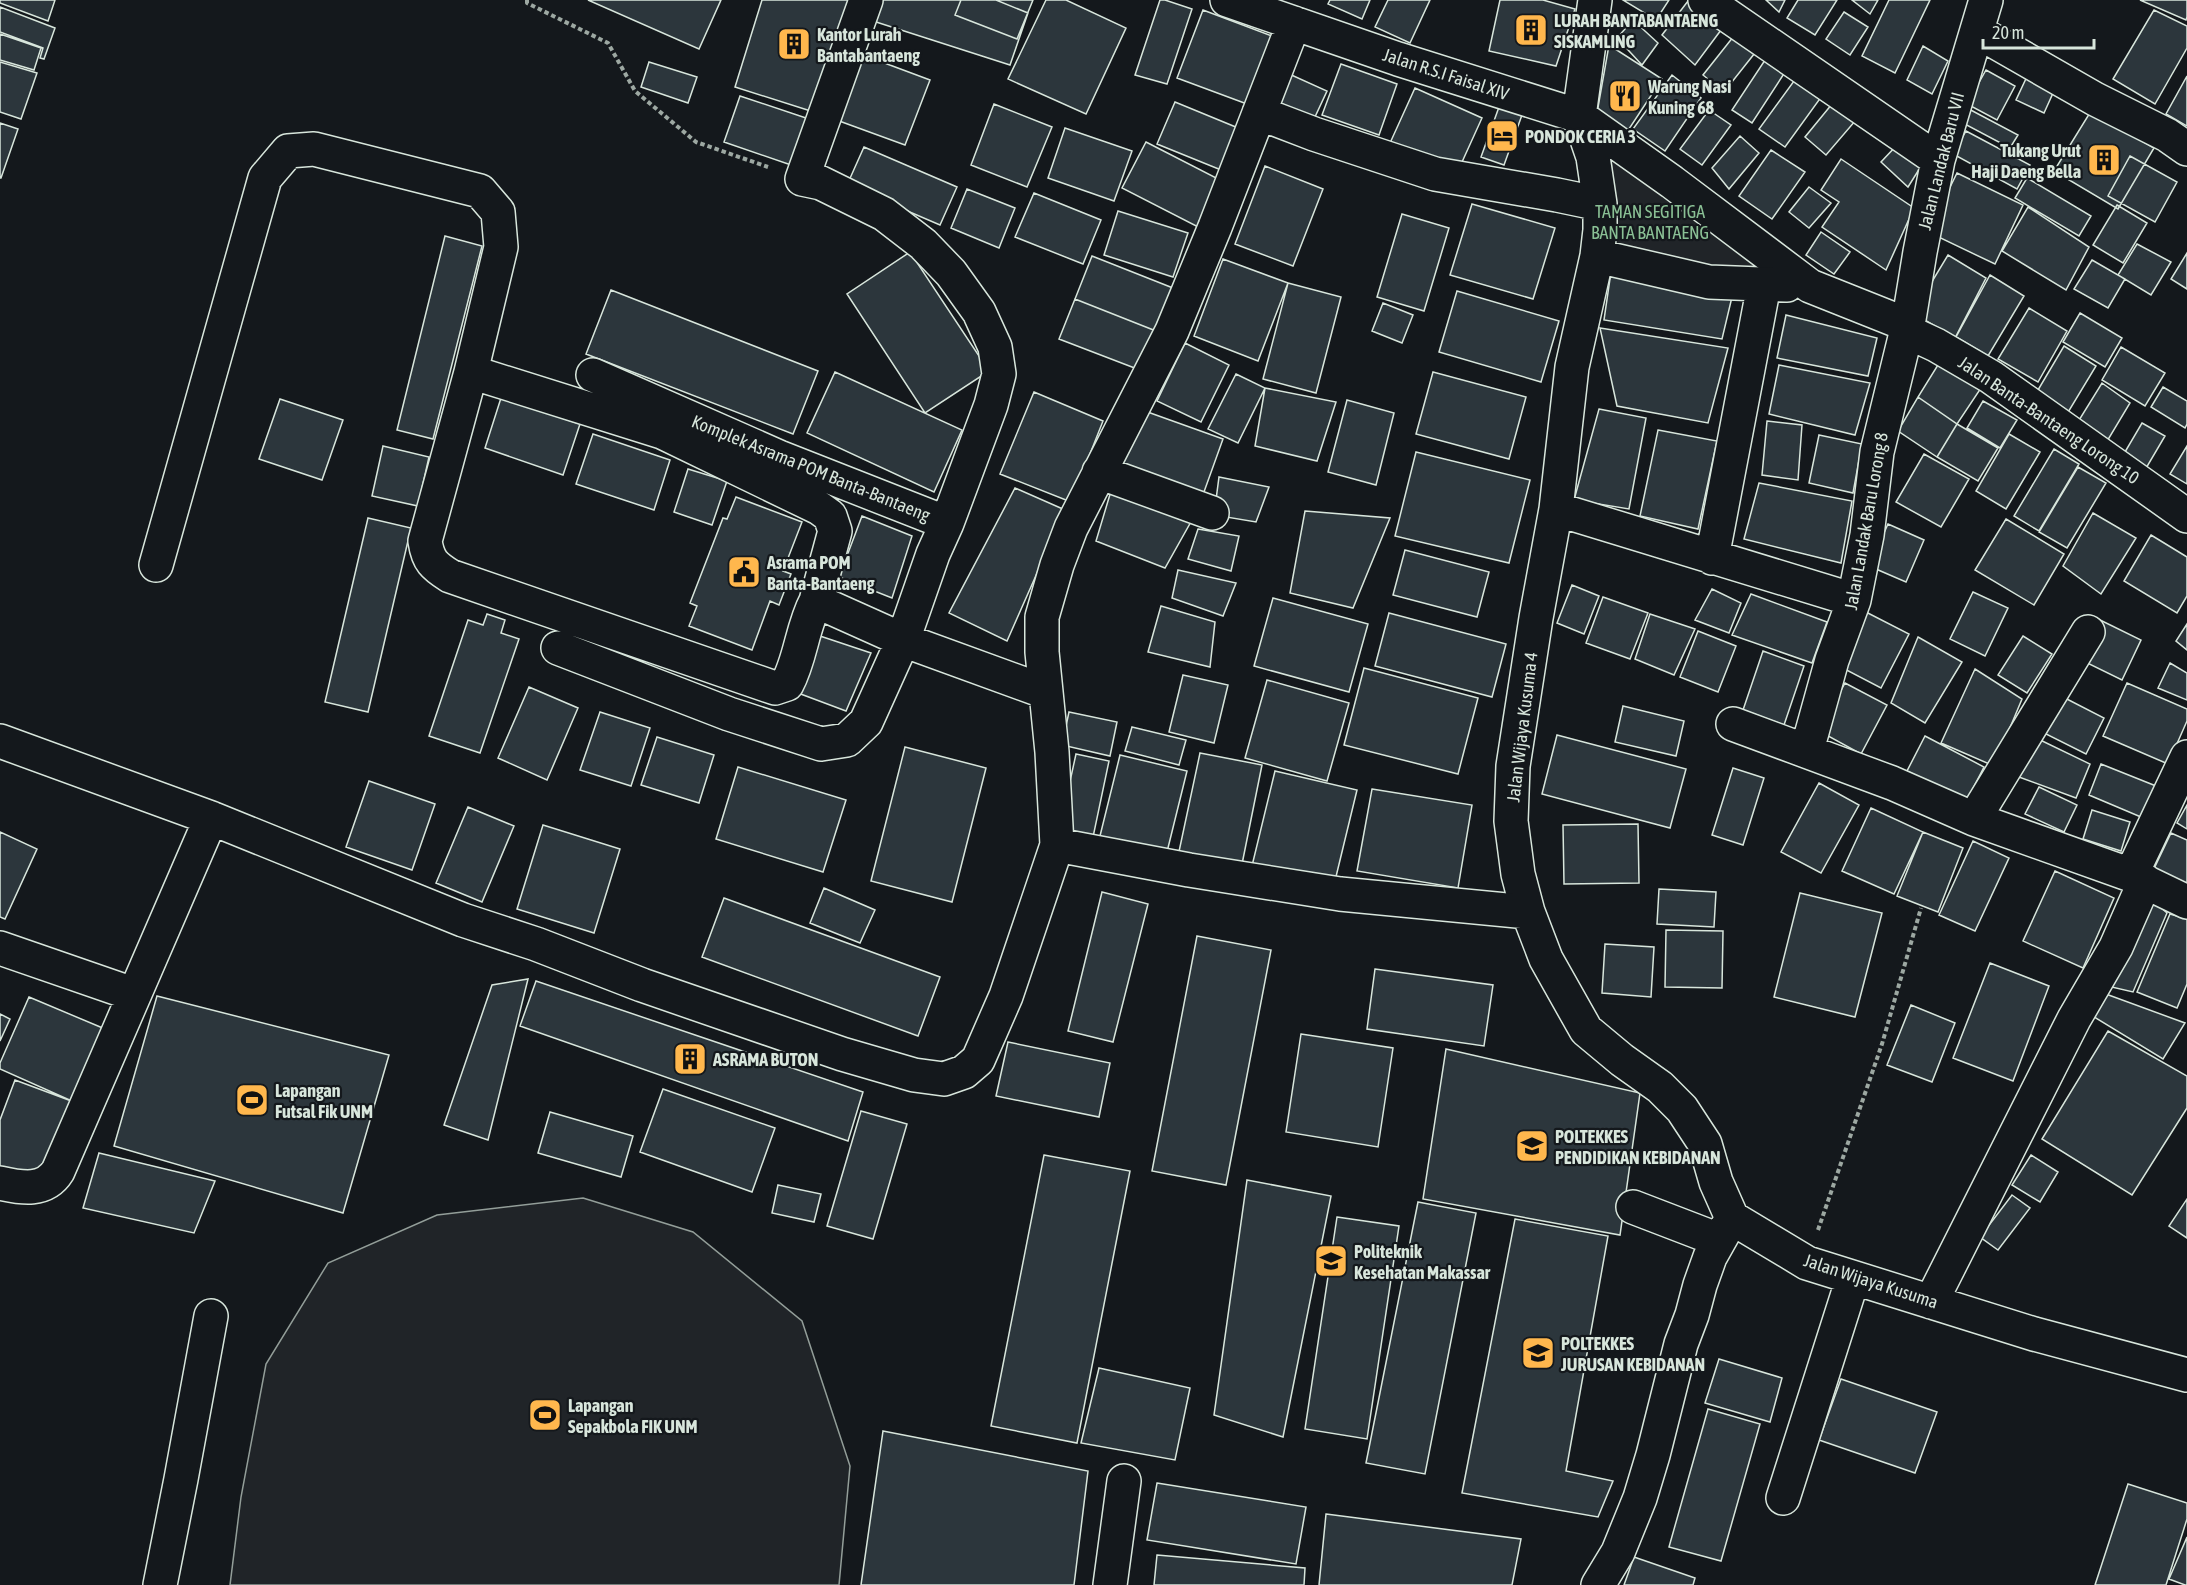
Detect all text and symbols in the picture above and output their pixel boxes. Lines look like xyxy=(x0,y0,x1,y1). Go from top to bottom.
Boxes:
place label: LURAH BANTABANTAENG SISKAMLING xyxy=(1554,10,1719,52)
building icon: LURAH BANTABANTAENG SISKAMLING xyxy=(1513,12,1549,48)
scale bar xyxy=(1983,12,2094,50)
text: 20 m xyxy=(1992,22,2024,43)
place label: Kantor Lurah Bantabantaeng xyxy=(817,24,920,66)
building icon: Kantor Lurah Bantabantaeng xyxy=(776,26,812,62)
street label: Jalan R.S.I Faisal XIV xyxy=(1380,44,1512,104)
place label: Warung Nasi Kuning 68 xyxy=(1647,76,1731,118)
restaurant icon: Warung Nasi Kuning 68 xyxy=(1607,78,1643,114)
street label: Jalan Landak Baru VII xyxy=(1914,90,1968,232)
hotel icon: PONDOK CERIA 3 xyxy=(1484,118,1520,154)
place label: PONDOK CERIA 3 xyxy=(1525,126,1636,147)
place label: Tukang Urut Haji Daeng Bella xyxy=(1971,140,2082,182)
building icon: Tukang Urut Haji Daeng Bella xyxy=(2086,142,2122,178)
park label: TAMAN SEGITIGA BANTA BANTAENG xyxy=(1591,201,1709,243)
street label: Jalan Banta-Bantaeng Lorong 10 xyxy=(1955,352,2143,488)
street label: Komplek Asrama POM Banta-Bantaeng xyxy=(689,410,933,526)
street label: Jalan Landak Baru Lorong 8 xyxy=(1840,431,1892,611)
place label: Asrama POM Banta-Bantaeng xyxy=(766,552,875,594)
public building icon: Asrama POM Banta-Bantaeng xyxy=(726,554,762,590)
street label: Jalan Wijaya Kusuma 4 xyxy=(1502,651,1542,803)
building icon: ASRAMA BUTON xyxy=(672,1041,708,1077)
place label: ASRAMA BUTON xyxy=(712,1049,818,1070)
place label: Lapangan Futsal Fik UNM xyxy=(275,1080,373,1122)
sports icon: Lapangan Futsal Fik UNM xyxy=(234,1082,270,1118)
place label: POLTEKKES PENDIDIKAN KEBIDANAN xyxy=(1555,1126,1721,1168)
school or university icon: POLTEKKES PENDIDIKAN KEBIDANAN xyxy=(1514,1128,1550,1164)
place label: Politeknik Kesehatan Makassar xyxy=(1354,1241,1491,1283)
school or university icon: Politeknik Kesehatan Makassar xyxy=(1313,1243,1349,1279)
street label: Jalan Wijaya Kusuma xyxy=(1801,1249,1941,1313)
place label: POLTEKKES JURUSAN KEBIDANAN xyxy=(1560,1333,1705,1375)
school or university icon: POLTEKKES JURUSAN KEBIDANAN xyxy=(1520,1335,1556,1371)
place label: Lapangan Sepakbola FIK UNM xyxy=(568,1395,698,1437)
sports icon: Lapangan Sepakbola FIK UNM xyxy=(527,1397,563,1433)

